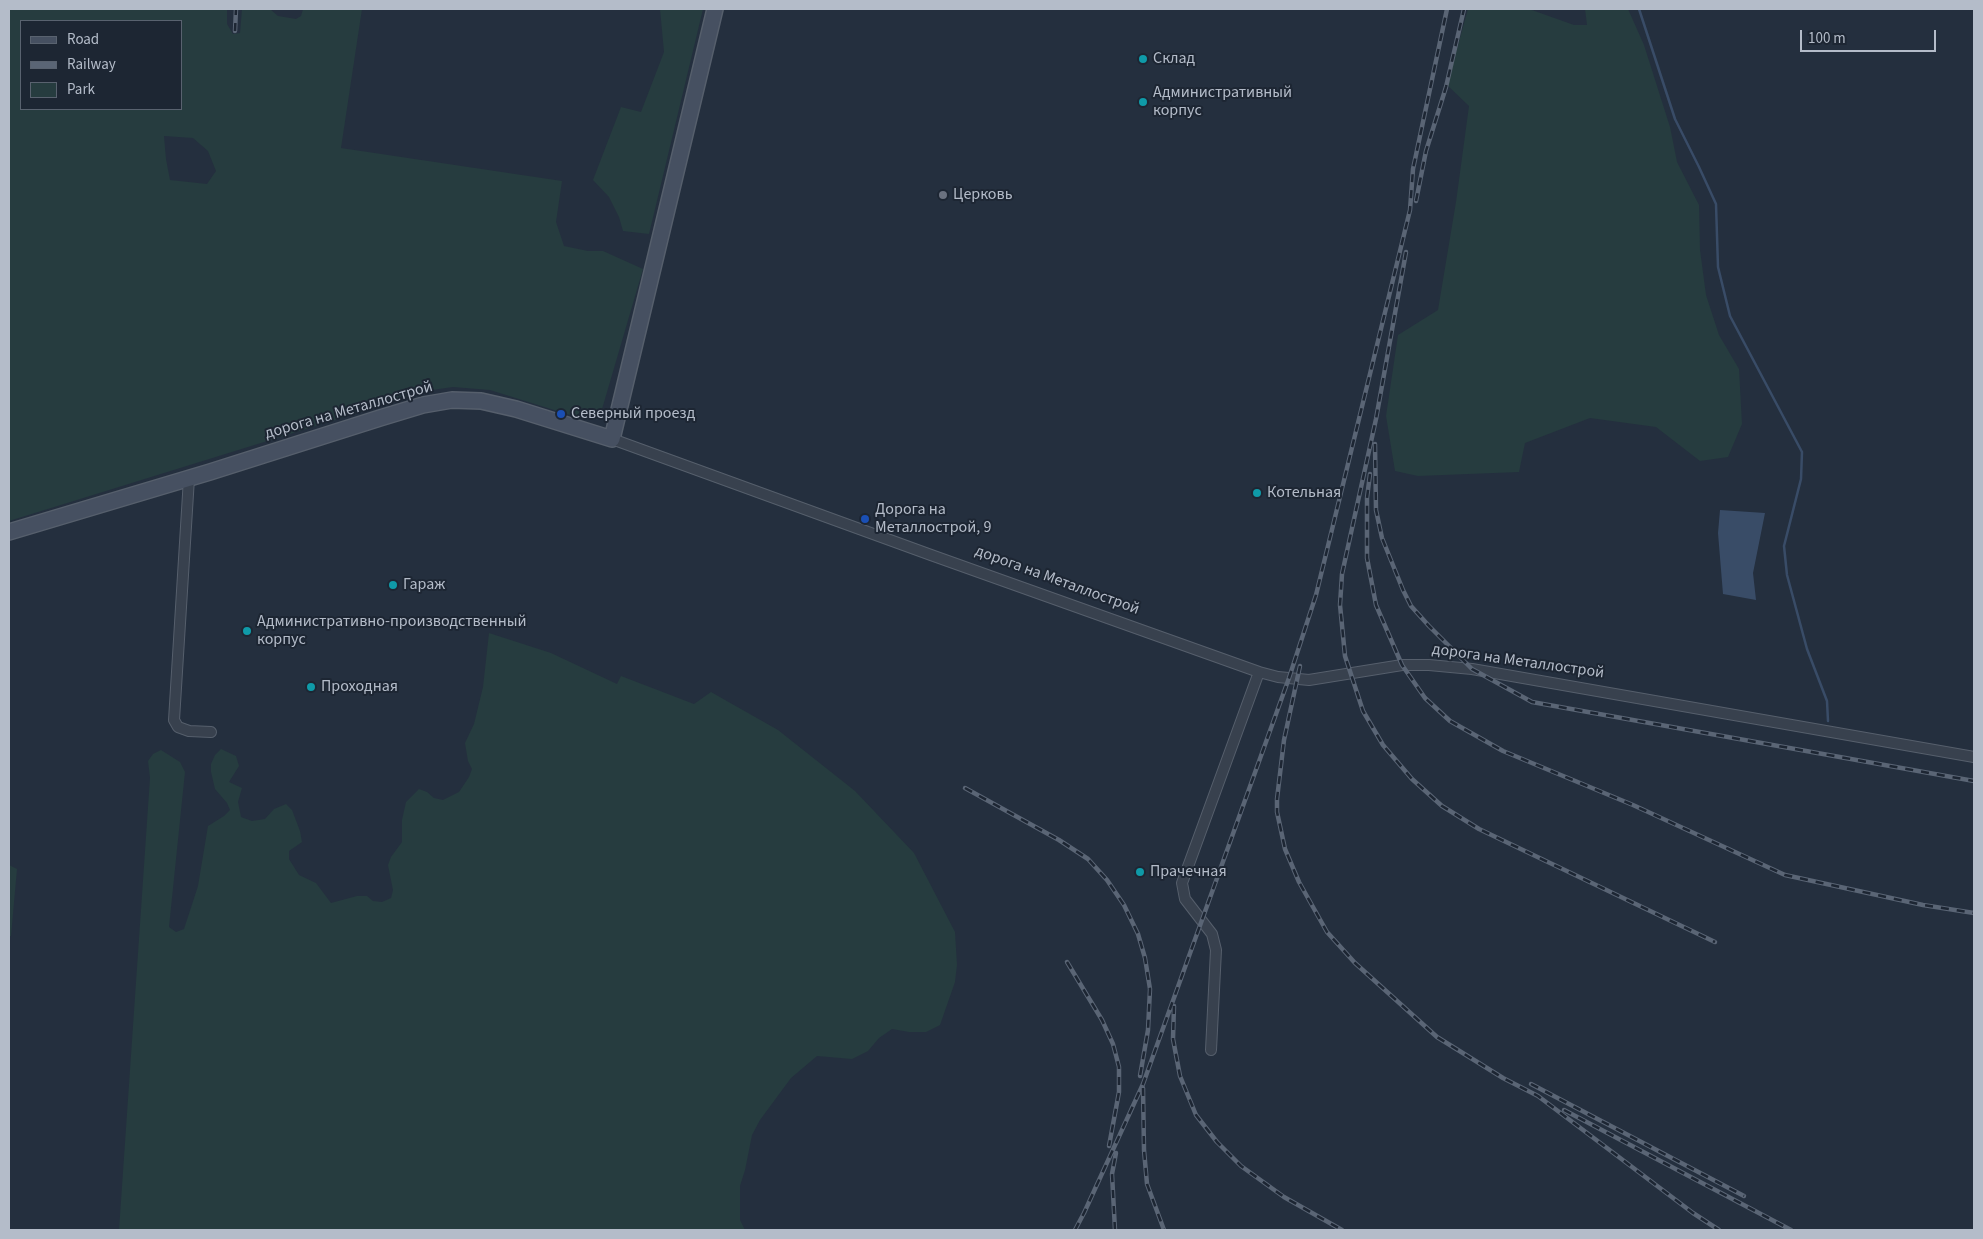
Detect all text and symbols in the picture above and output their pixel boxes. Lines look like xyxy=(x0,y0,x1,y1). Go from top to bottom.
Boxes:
legend xyxy=(20,20,182,110)
scale bar xyxy=(1803,20,1939,52)
text: 100 m xyxy=(1808,28,1846,49)
text: Road xyxy=(67,29,99,50)
place label: Склад xyxy=(1153,49,1195,69)
marker: Склад xyxy=(1137,53,1149,65)
text: Railway xyxy=(67,54,116,75)
text: Park xyxy=(67,79,95,100)
place label: Административный корпус xyxy=(1153,83,1292,121)
marker: Административный корпус xyxy=(1137,96,1149,108)
place label: Церковь xyxy=(953,185,1013,205)
marker: Церковь xyxy=(937,189,949,201)
street label: дорога на Металлострой xyxy=(263,378,435,444)
place label: Северный проезд xyxy=(571,404,695,424)
marker: Северный проезд xyxy=(555,408,567,420)
place label: Котельная xyxy=(1267,483,1341,503)
marker: Котельная xyxy=(1251,487,1263,499)
place label: Дорога на Металлострой, 9 xyxy=(875,500,991,538)
marker: Дорога на Металлострой, 9 xyxy=(859,513,871,525)
street label: дорога на Металлострой xyxy=(972,542,1142,620)
place label: Гараж xyxy=(403,575,445,595)
marker: Гараж xyxy=(387,579,399,591)
place label: Административно-производственный корпус xyxy=(257,612,526,650)
marker: Административно-производственный корпус xyxy=(241,625,253,637)
street label: дорога на Металлострой xyxy=(1431,640,1605,684)
place label: Проходная xyxy=(321,677,398,697)
marker: Проходная xyxy=(305,681,317,693)
place label: Прачечная xyxy=(1150,862,1227,882)
marker: Прачечная xyxy=(1134,866,1146,878)

